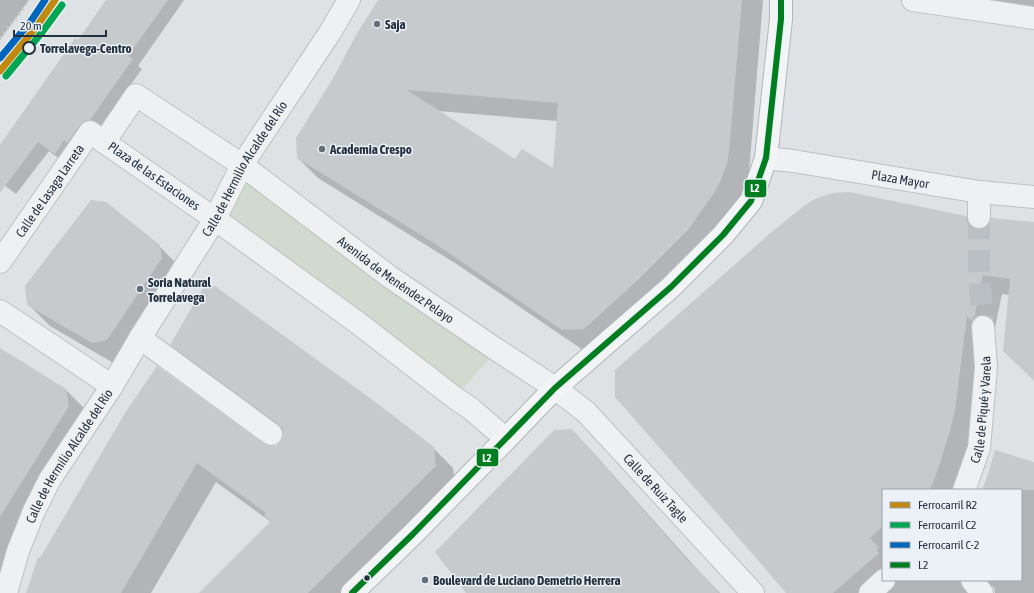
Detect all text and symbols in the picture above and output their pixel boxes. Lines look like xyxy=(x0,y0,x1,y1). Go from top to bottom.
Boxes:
scale bar xyxy=(14,12,106,38)
place label: Saja xyxy=(385,17,406,32)
text: 20 m xyxy=(20,19,42,33)
marker: Saja xyxy=(372,19,382,29)
marker: Torrelavega-Centro xyxy=(22,41,36,55)
place label: Torrelavega-Centro xyxy=(40,41,132,56)
street label: Calle de Hermilio Alcalde del Río xyxy=(199,98,290,239)
street label: Plaza de las Estaciones xyxy=(105,139,203,214)
street label: Calle de Lasaga Larreta xyxy=(12,141,87,240)
place label: Academia Crespo xyxy=(329,142,412,157)
marker: Academia Crespo xyxy=(317,144,327,154)
street label: Plaza Mayor xyxy=(870,167,931,191)
line badge: L2 xyxy=(744,179,767,198)
text: L2 xyxy=(750,182,760,194)
street label: Avenida de Menéndez Pelayo xyxy=(335,233,457,326)
place label: Soria Natural Torrelavega xyxy=(148,275,212,305)
marker: Soria Natural Torrelavega xyxy=(135,284,145,294)
street label: Calle de Piqué y Varela xyxy=(967,355,994,465)
street label: Calle de Hermilio Alcalde del Río xyxy=(22,386,116,525)
line badge: L2 xyxy=(476,448,499,467)
street label: Calle de Ruiz Tagle xyxy=(621,450,692,526)
text: L2 xyxy=(482,452,492,464)
legend xyxy=(882,489,1022,581)
text: Ferrocarril R2 xyxy=(918,498,977,512)
text: Ferrocarril C2 xyxy=(918,518,977,532)
text: Ferrocarril C-2 xyxy=(918,538,980,552)
text: L2 xyxy=(918,558,928,572)
unlabelled marker xyxy=(362,573,372,583)
place label: Boulevard de Luciano Demetrio Herrera xyxy=(433,573,620,588)
marker: Boulevard de Luciano Demetrio Herrera xyxy=(420,575,430,585)

